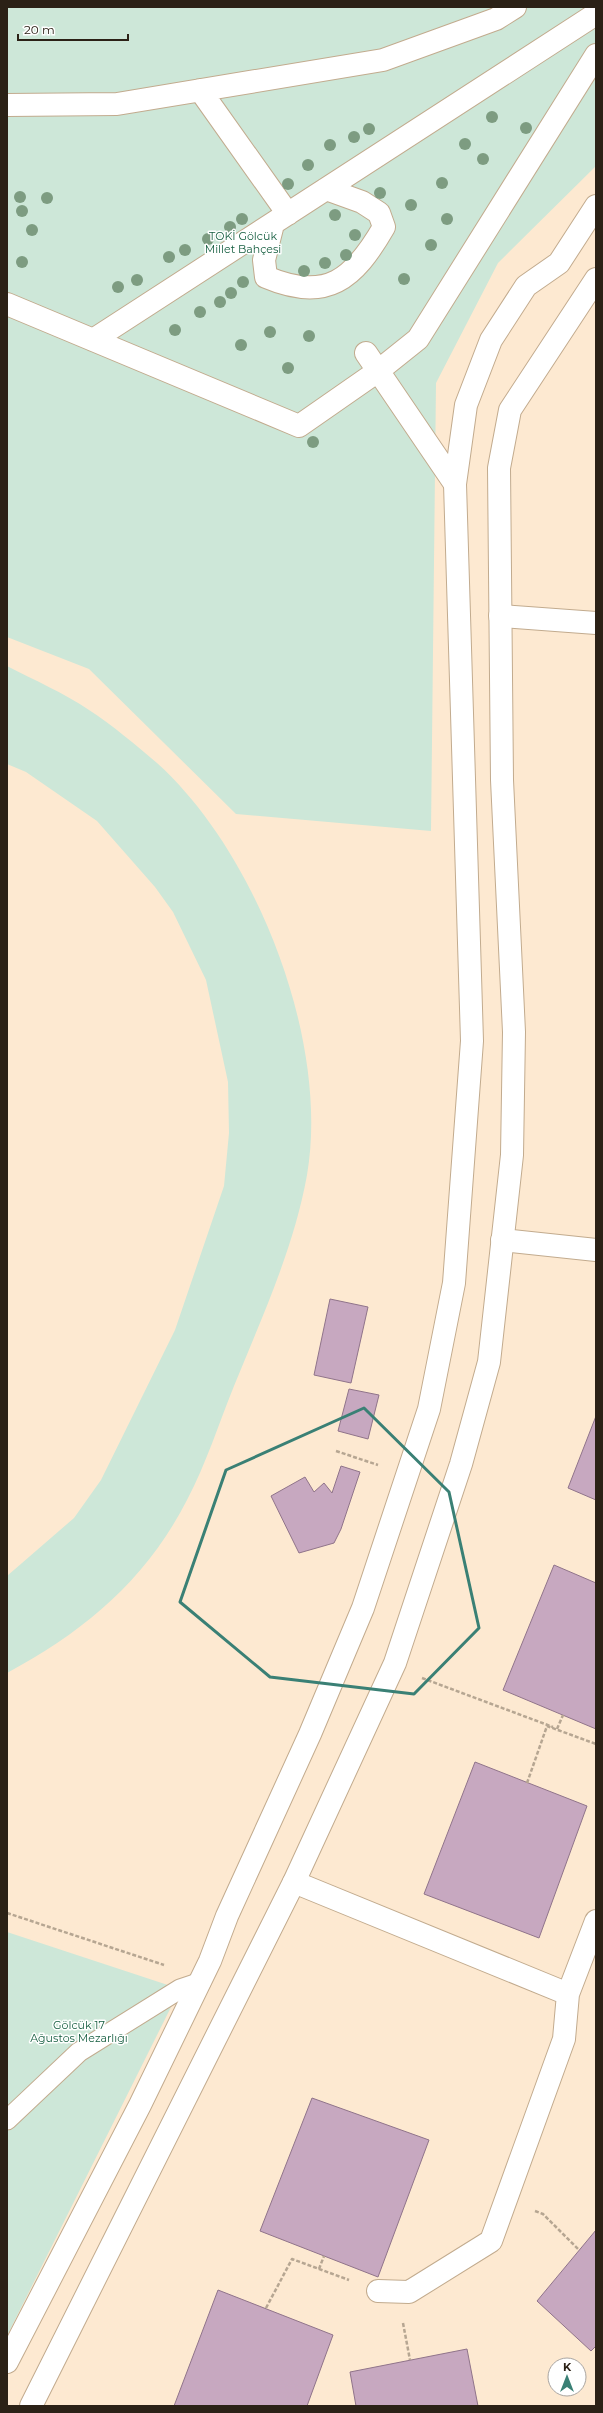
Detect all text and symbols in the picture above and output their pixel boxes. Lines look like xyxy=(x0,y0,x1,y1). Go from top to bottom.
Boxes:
scale bar xyxy=(18,16,128,42)
text: 20 m xyxy=(24,22,55,37)
park label: TOKİ Gölcük Millet Bahçesi xyxy=(205,229,281,256)
park label: Gölcük 17 Ağustos Mezarlığı xyxy=(30,2018,128,2045)
north arrow xyxy=(547,2357,587,2397)
text: K xyxy=(563,2360,572,2374)

